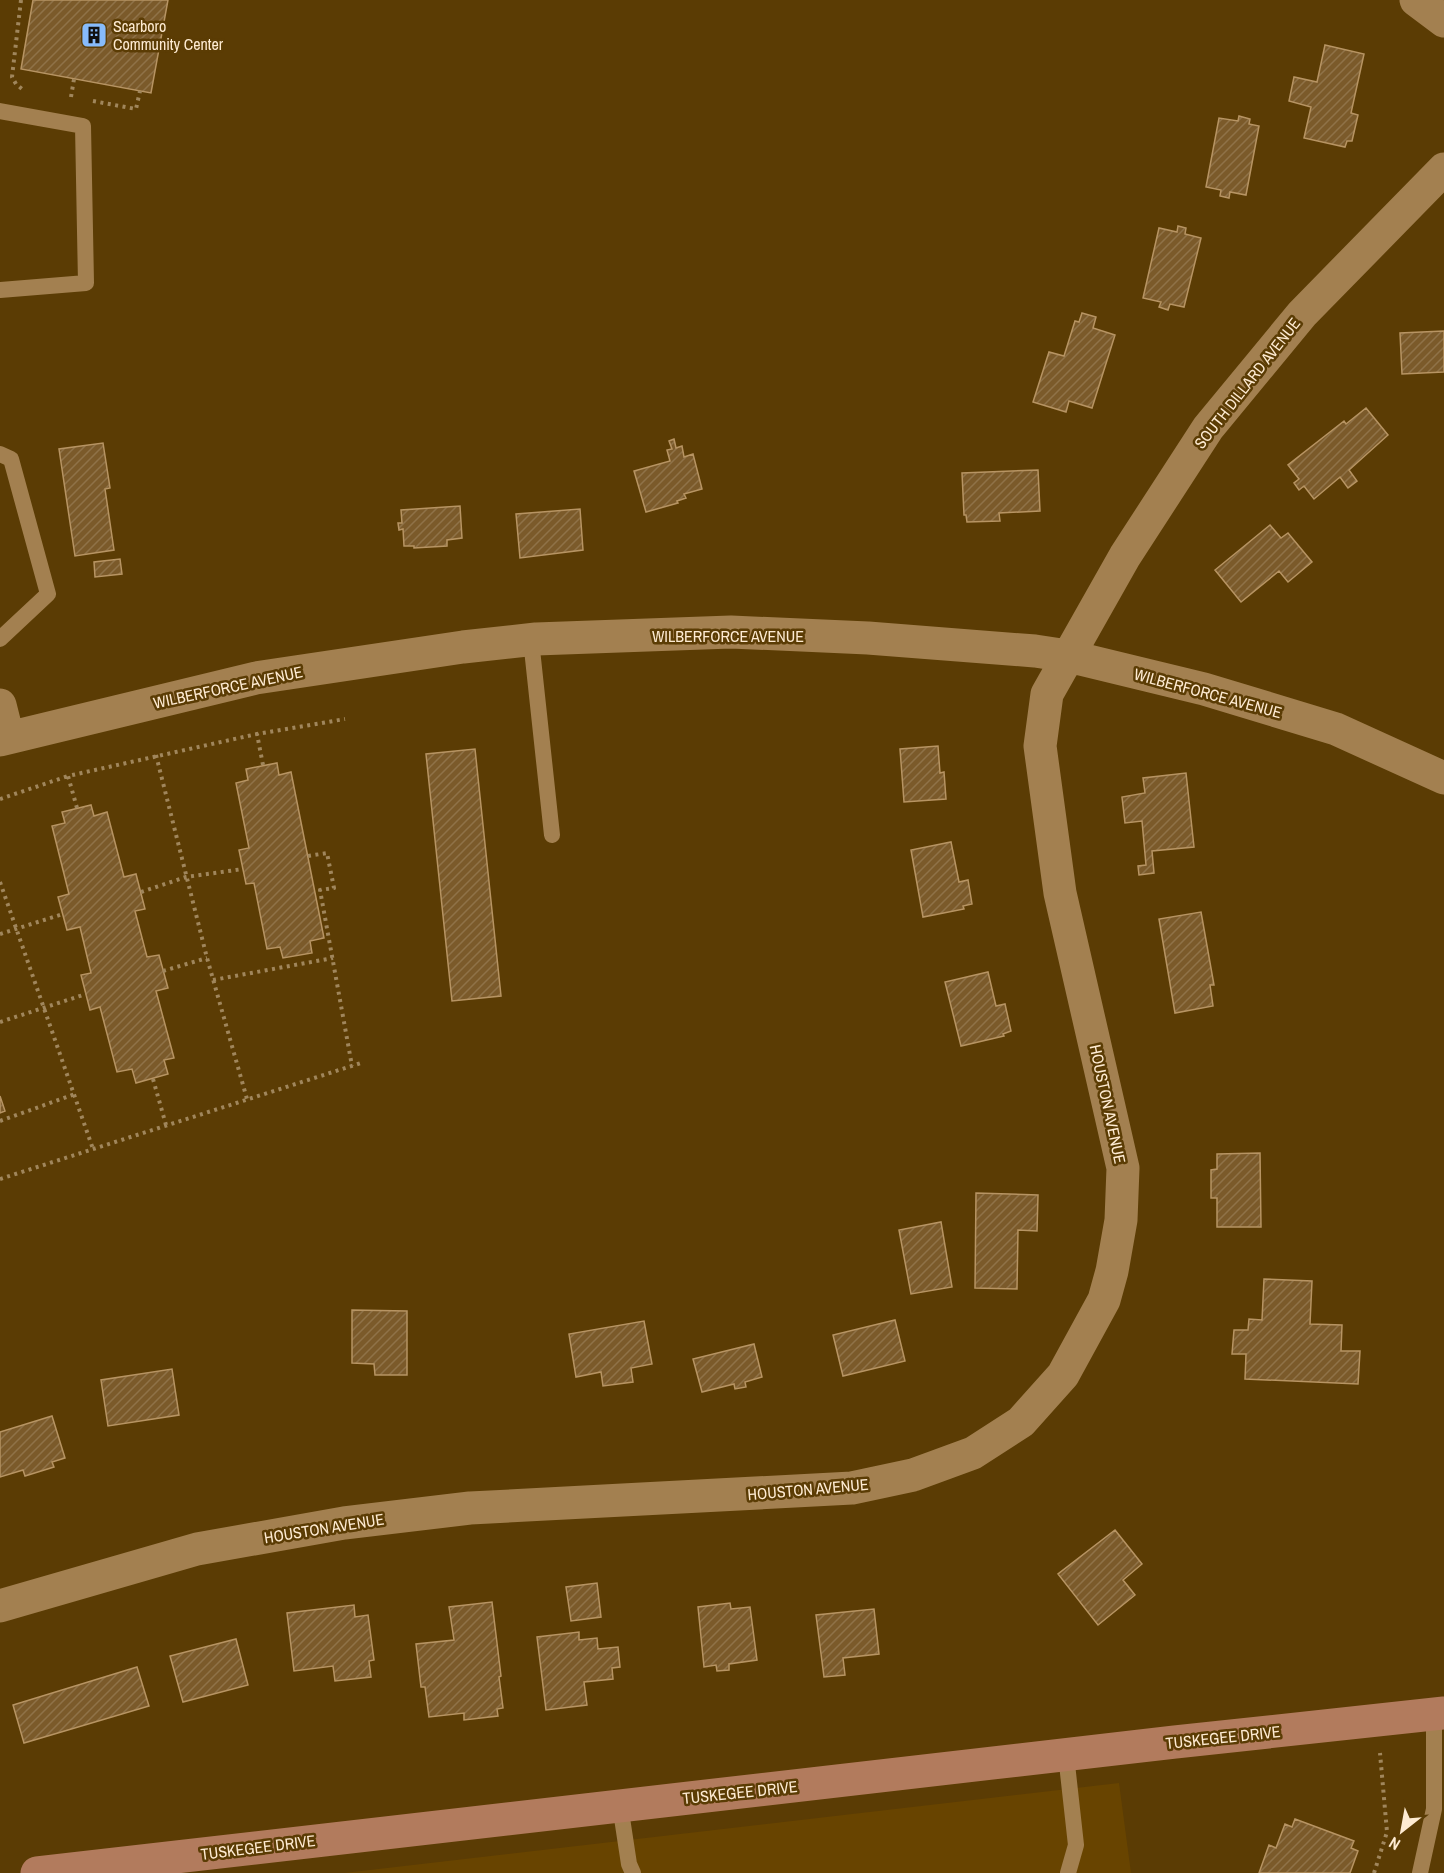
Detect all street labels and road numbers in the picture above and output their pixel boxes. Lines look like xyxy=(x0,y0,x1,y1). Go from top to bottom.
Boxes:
street label: SOUTH DILLARD AVENUE xyxy=(1189,313,1305,453)
street label: WILBERFORCE AVENUE xyxy=(652,625,804,647)
street label: WILBERFORCE AVENUE xyxy=(151,660,305,714)
street label: WILBERFORCE AVENUE xyxy=(1132,663,1284,723)
street label: HOUSTON AVENUE xyxy=(1085,1042,1131,1166)
street label: HOUSTON AVENUE xyxy=(747,1473,869,1505)
street label: HOUSTON AVENUE xyxy=(262,1508,386,1548)
street label: TUSKEGEE DRIVE xyxy=(1165,1720,1281,1754)
street label: TUSKEGEE DRIVE xyxy=(682,1775,798,1809)
street label: TUSKEGEE DRIVE xyxy=(199,1829,317,1865)

